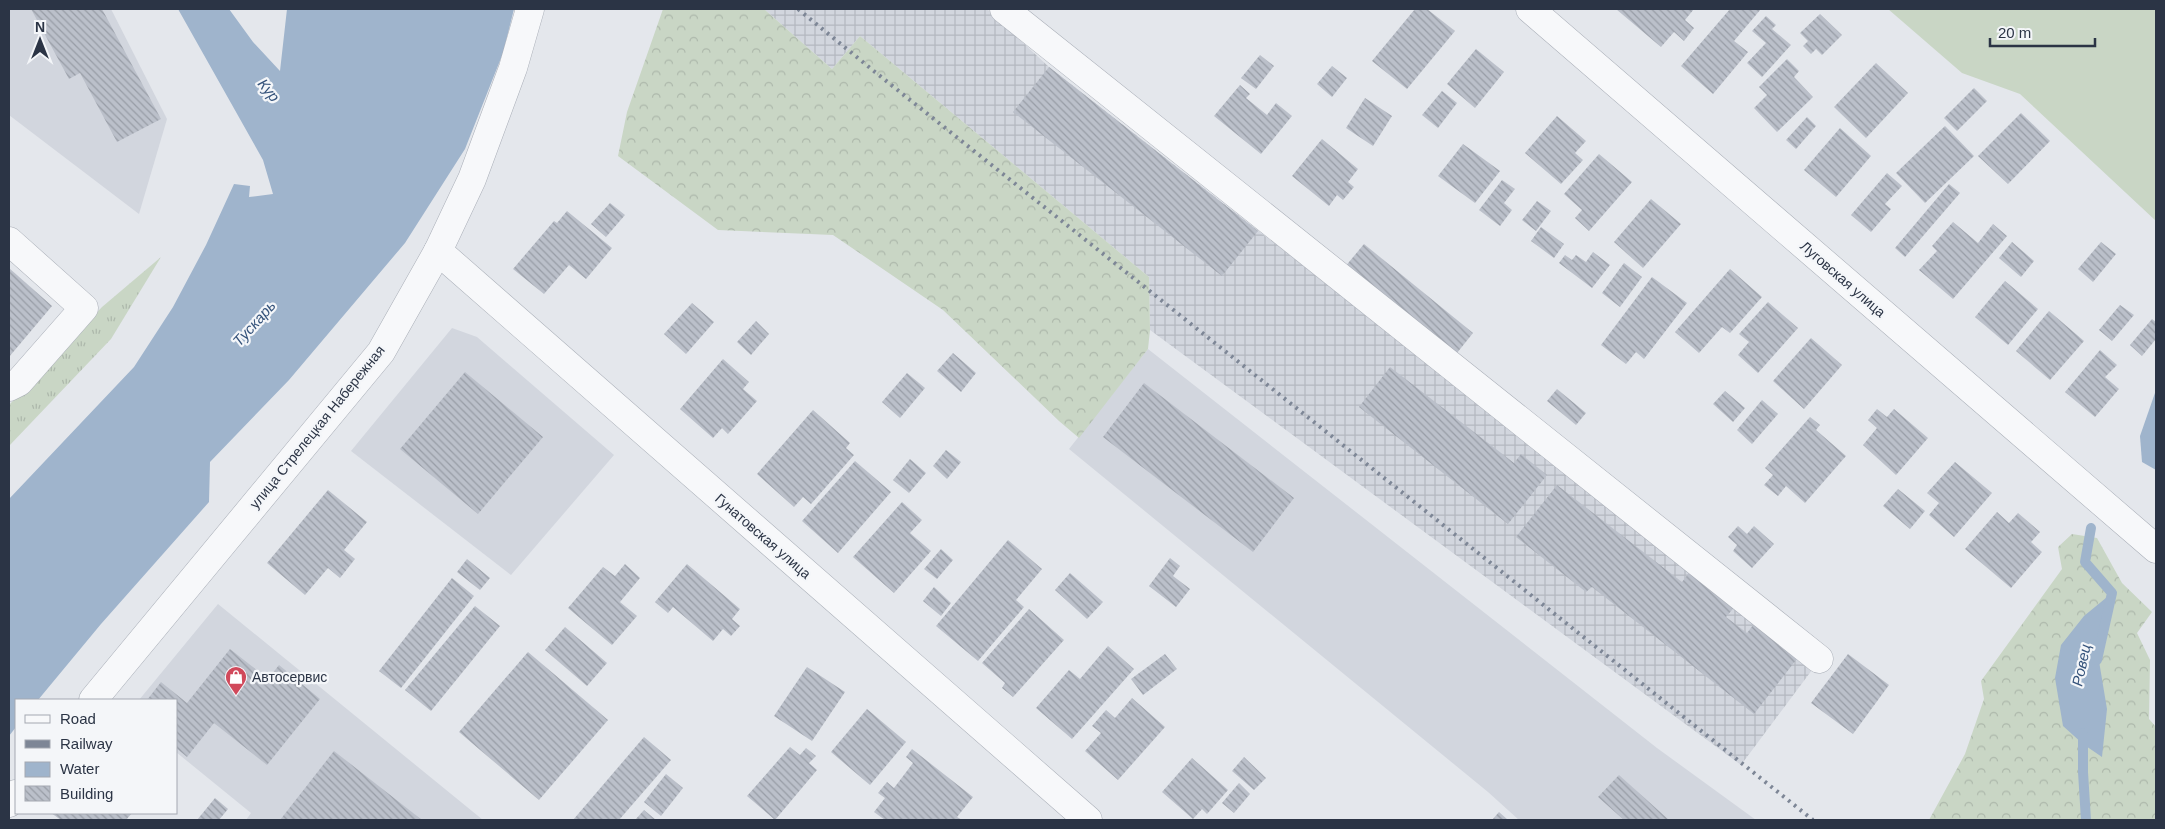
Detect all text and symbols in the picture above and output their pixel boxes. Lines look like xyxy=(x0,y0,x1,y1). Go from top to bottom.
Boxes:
north arrow xyxy=(15,15,65,65)
scale bar xyxy=(1990,15,2095,47)
text: N xyxy=(35,19,45,35)
text: 20 m xyxy=(1998,24,2031,41)
water label: Кур xyxy=(255,75,283,105)
street label: Луговская улица xyxy=(1797,238,1889,320)
water label: Тускарь xyxy=(229,297,279,349)
street label: улица Стрелецкая Набережная xyxy=(246,342,388,512)
street label: Гунатовская улица xyxy=(712,490,814,582)
water label: Ровец xyxy=(2068,642,2094,688)
shop icon: Автосервис xyxy=(224,665,248,696)
place label: Автосервис xyxy=(252,669,327,685)
legend xyxy=(15,699,178,814)
text: Road xyxy=(60,710,96,727)
text: Railway xyxy=(60,735,113,752)
text: Water xyxy=(60,760,99,777)
text: Building xyxy=(60,785,113,802)

